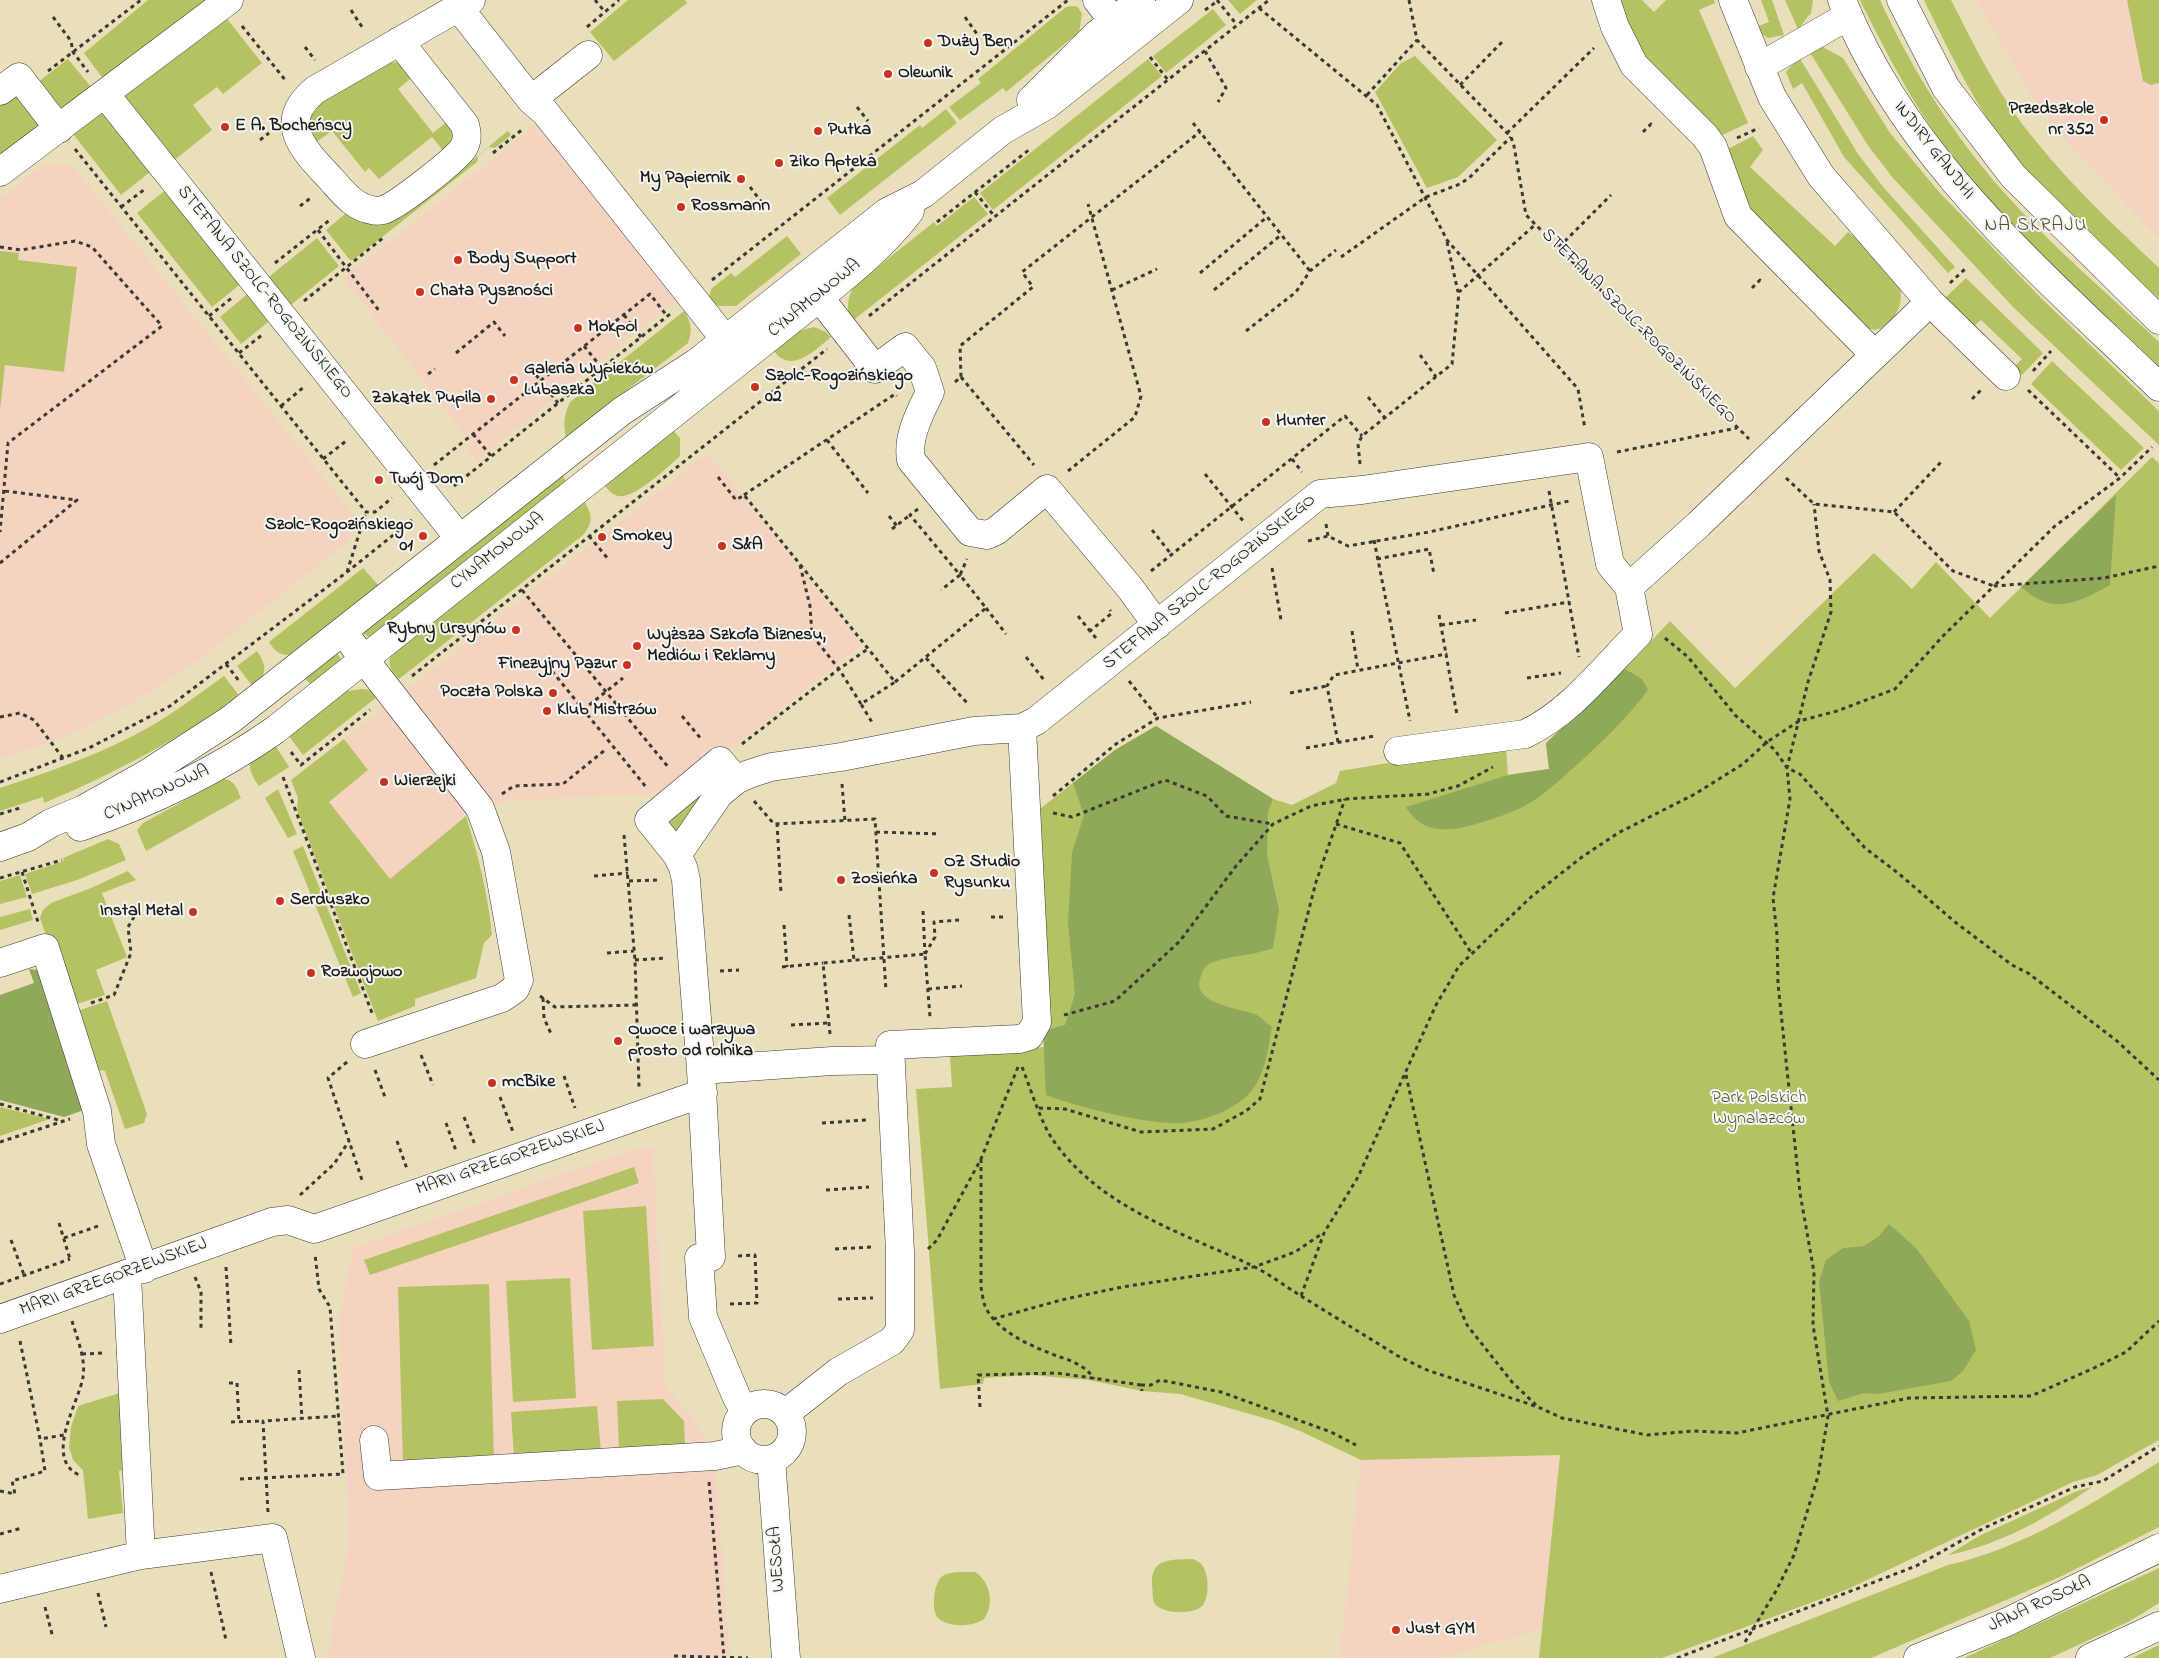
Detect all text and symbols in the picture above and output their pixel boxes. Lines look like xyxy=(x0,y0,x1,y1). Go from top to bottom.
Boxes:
place label: Duży Ben xyxy=(938,32,1013,54)
marker: Duży Ben xyxy=(922,37,934,49)
place label: Olewnik xyxy=(898,63,953,85)
marker: Olewnik xyxy=(882,68,894,80)
street label: INDIRY GANDHI xyxy=(1888,97,1978,205)
place label: Przedszkole nr 352 xyxy=(2009,99,2094,142)
marker: Przedszkole nr 352 xyxy=(2098,114,2110,126)
place label: E A. Bocheńscy xyxy=(235,116,352,138)
place label: Putka xyxy=(828,120,871,142)
marker: E A. Bocheńscy xyxy=(219,121,231,133)
marker: Putka xyxy=(812,125,824,137)
place label: Ziko Apteka xyxy=(789,152,877,174)
marker: Ziko Apteka xyxy=(773,157,785,169)
place label: My Papiernik xyxy=(640,168,731,190)
marker: My Papiernik xyxy=(735,173,747,185)
street label: STEFANA SZOLC-ROGOZIŃSKIEGO xyxy=(171,182,357,404)
place label: Rossmann xyxy=(691,196,770,218)
marker: Rossmann xyxy=(675,201,687,213)
district label: NA SKRAJU xyxy=(1983,216,2089,238)
street label: STEFANA SZOLC-ROGOZIŃSKIEGO xyxy=(1536,225,1740,429)
place label: Body Support xyxy=(468,249,576,271)
marker: Body Support xyxy=(452,254,464,266)
street label: CYNAMONOWA xyxy=(764,255,866,343)
place label: Chata Pyszności xyxy=(430,281,553,303)
marker: Chata Pyszności xyxy=(414,286,426,298)
place label: Mokpol xyxy=(588,317,637,339)
marker: Mokpol xyxy=(572,322,584,334)
place label: Galeria Wypieków Lubaszka xyxy=(524,359,653,402)
place label: Szolc-Rogozińskiego 02 xyxy=(765,366,913,408)
marker: Galeria Wypieków Lubaszka xyxy=(508,374,520,386)
marker: Szolc-Rogozińskiego 02 xyxy=(749,381,761,393)
place label: Zakątek Pupila xyxy=(372,388,481,410)
marker: Zakątek Pupila xyxy=(485,393,497,405)
place label: Hunter xyxy=(1276,411,1325,433)
marker: Hunter xyxy=(1260,416,1272,428)
place label: Twój Dom xyxy=(389,469,464,491)
marker: Twój Dom xyxy=(373,474,385,486)
street label: STEFANA SZOLC-ROGOZIŃSKIEGO xyxy=(1099,490,1321,676)
street label: CYNAMONOWA xyxy=(447,509,549,595)
place label: Szolc-Rogozińskiego 01 xyxy=(265,515,413,558)
place label: Smokey xyxy=(612,526,672,548)
marker: Szolc-Rogozińskiego 01 xyxy=(417,530,429,542)
marker: Smokey xyxy=(596,531,608,543)
place label: S&A xyxy=(732,535,763,557)
marker: S&A xyxy=(716,540,728,552)
place label: Rybny Ursynów xyxy=(387,619,506,641)
marker: Rybny Ursynów xyxy=(510,624,522,636)
place label: Wyższa Szkoła Biznesu, Mediów i Reklamy xyxy=(647,625,826,668)
marker: Wyższa Szkoła Biznesu, Mediów i Reklamy xyxy=(631,640,643,652)
place label: Finezyjny Pazur xyxy=(498,654,617,676)
marker: Finezyjny Pazur xyxy=(621,659,633,671)
place label: Poczta Polska xyxy=(441,682,543,704)
marker: Poczta Polska xyxy=(547,687,559,699)
place label: Klub Mistrzów xyxy=(557,700,657,722)
marker: Klub Mistrzów xyxy=(541,705,553,717)
street label: CYNAMONOWA xyxy=(101,761,213,827)
place label: Wierzejki xyxy=(394,771,456,793)
marker: Wierzejki xyxy=(378,776,390,788)
place label: OZ Studio Rysunku xyxy=(944,852,1020,894)
marker: OZ Studio Rysunku xyxy=(928,867,940,879)
place label: Zosieńka xyxy=(851,869,918,891)
marker: Zosieńka xyxy=(835,874,847,886)
place label: Serduszko xyxy=(290,890,370,912)
marker: Serduszko xyxy=(274,895,286,907)
place label: Instal Metal xyxy=(100,901,183,923)
marker: Instal Metal xyxy=(187,906,199,918)
place label: Rozwojowo xyxy=(321,962,402,984)
marker: Rozwojowo xyxy=(305,967,317,979)
place label: Owoce i warzywa prosto od rolnika xyxy=(628,1020,755,1062)
marker: Owoce i warzywa prosto od rolnika xyxy=(612,1035,624,1047)
place label: mcBike xyxy=(502,1072,555,1094)
marker: mcBike xyxy=(486,1077,498,1089)
park label: Park Polskich Wynalazców xyxy=(1711,1088,1807,1130)
street label: MARII GRZEGORZEWSKIEJ xyxy=(414,1117,608,1201)
street label: MARII GRZEGORZEWSKIEJ xyxy=(17,1234,211,1322)
street label: WESOŁA xyxy=(765,1525,791,1593)
street label: JANA ROSOŁA xyxy=(1985,1572,2095,1638)
place label: Just GYM xyxy=(1406,1619,1475,1641)
marker: Just GYM xyxy=(1390,1624,1402,1636)

